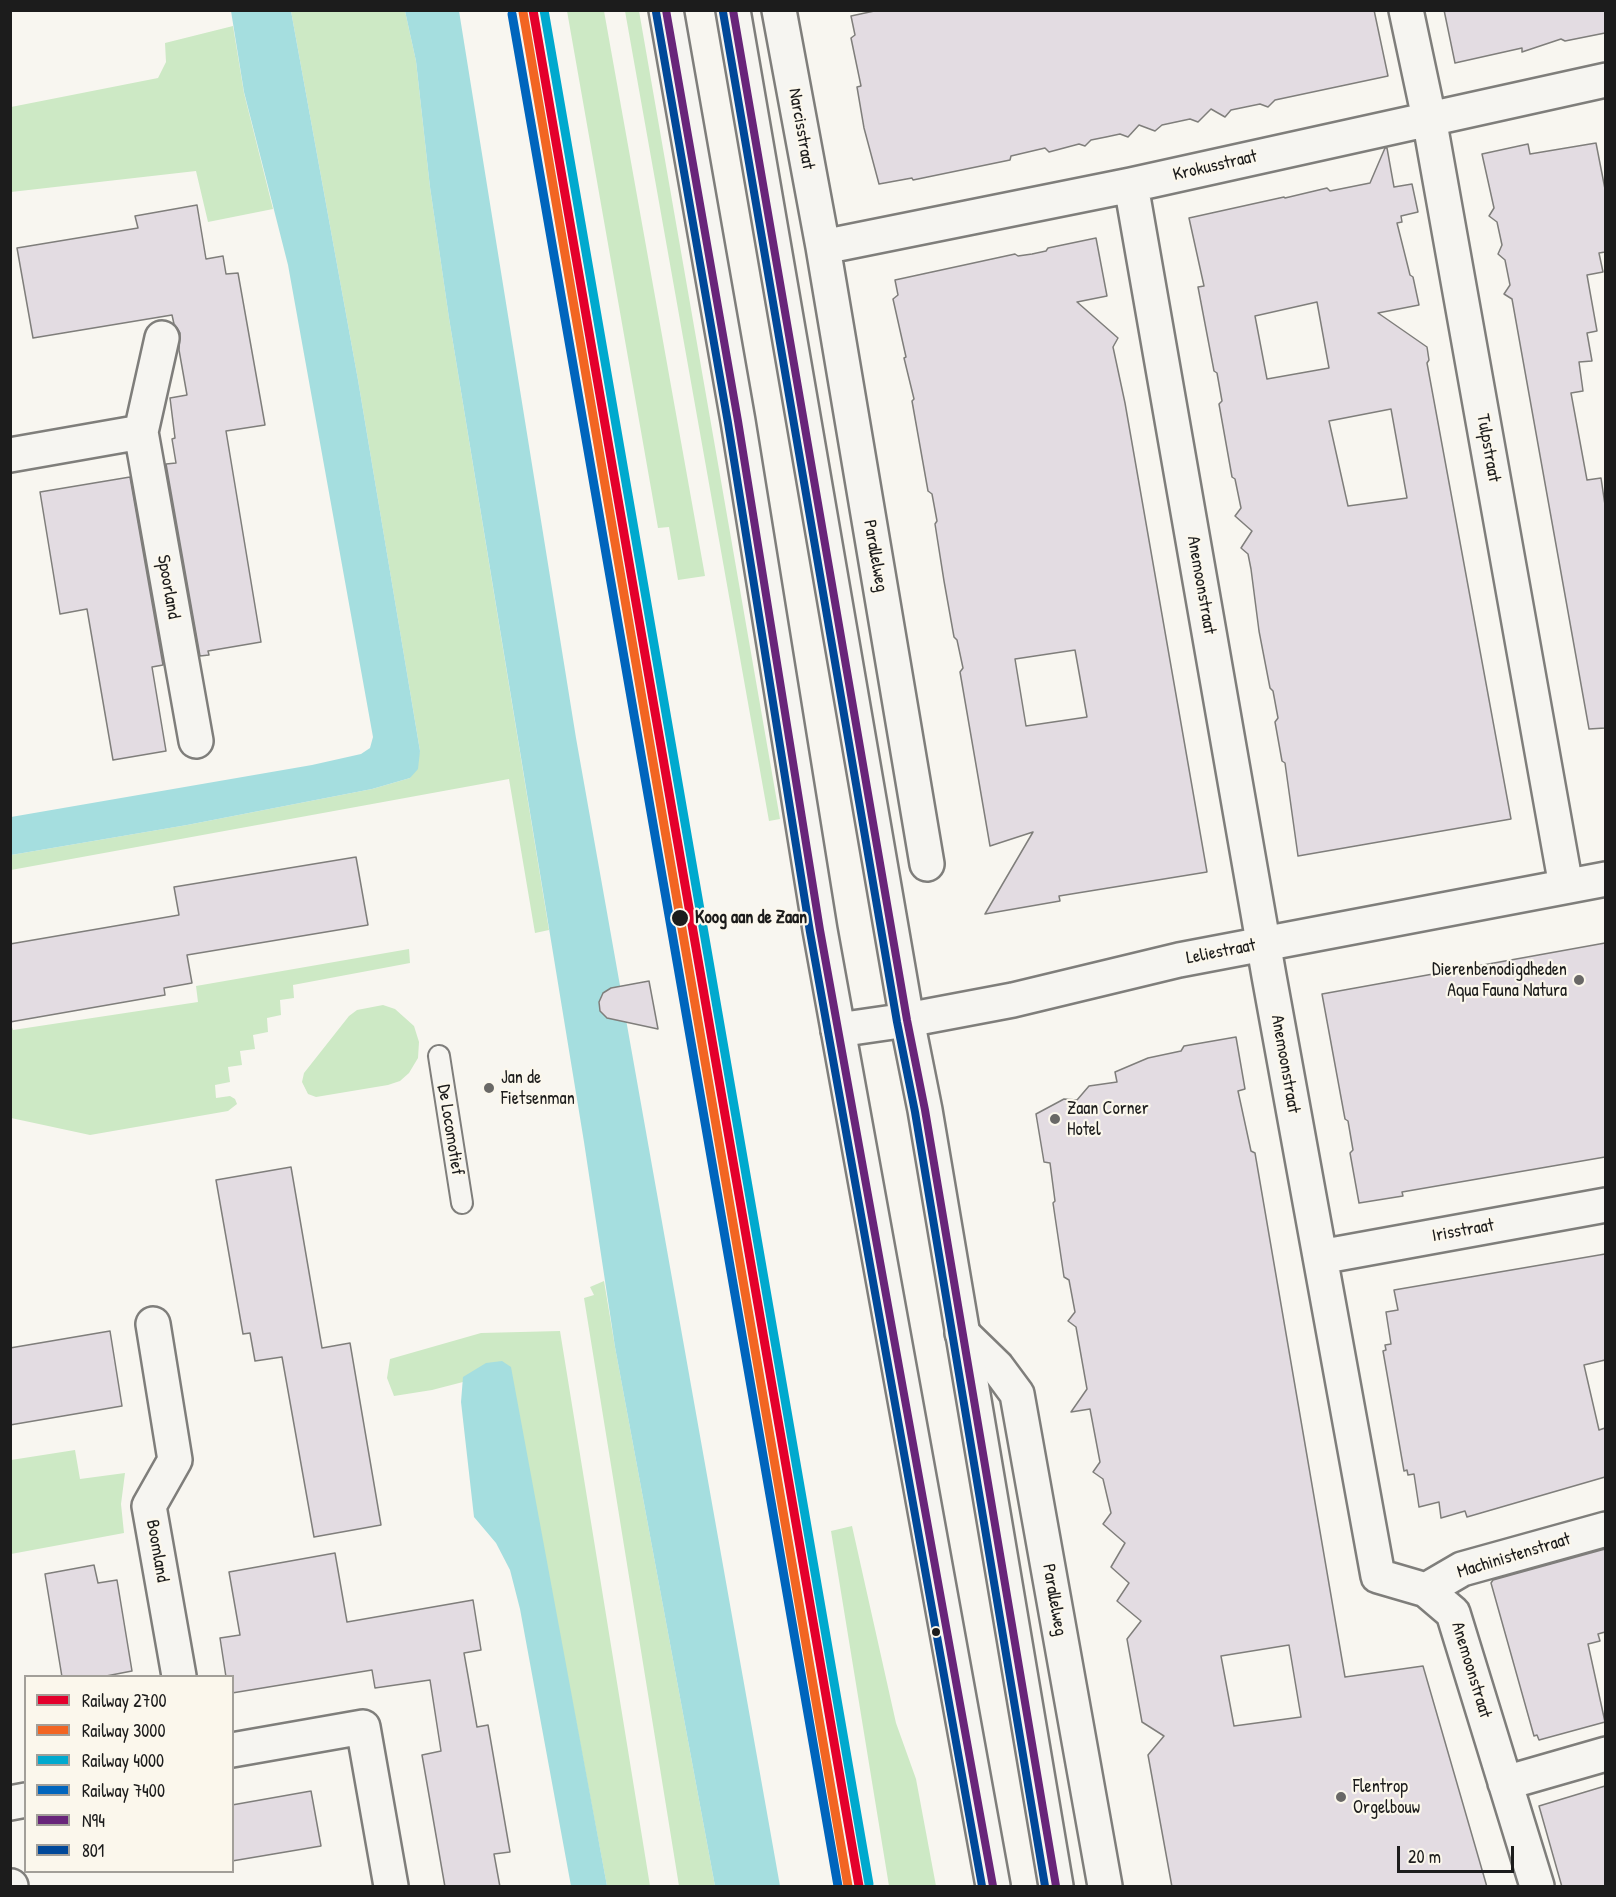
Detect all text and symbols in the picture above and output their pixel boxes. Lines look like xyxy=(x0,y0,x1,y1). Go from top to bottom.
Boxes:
street label: Narcisstraat xyxy=(783,87,819,171)
street label: Krokusstraat xyxy=(1171,146,1259,186)
street label: Tulpstraat xyxy=(1471,412,1505,484)
street label: Parallelweg xyxy=(858,518,892,594)
street label: Anemoonstraat xyxy=(1182,534,1220,636)
street label: Spoorland xyxy=(152,553,184,621)
place label: Koog aan de Zaan xyxy=(695,907,807,929)
marker: Koog aan de Zaan xyxy=(670,908,690,928)
street label: Leliestraat xyxy=(1184,935,1258,969)
place label: Dierenbenodigdheden Aqua Fauna Natura xyxy=(1432,959,1567,1002)
marker: Dierenbenodigdheden Aqua Fauna Natura xyxy=(1572,973,1586,987)
street label: Anemoonstraat xyxy=(1266,1013,1304,1115)
place label: Jan de Fietsenman xyxy=(501,1067,575,1110)
marker: Jan de Fietsenman xyxy=(482,1081,496,1095)
street label: De Locomotief xyxy=(432,1083,468,1177)
place label: Zaan Corner Hotel xyxy=(1067,1098,1149,1140)
marker: Zaan Corner Hotel xyxy=(1048,1112,1062,1126)
street label: Irisstraat xyxy=(1430,1215,1496,1247)
street label: Boomland xyxy=(141,1518,173,1584)
street label: Machinistenstraat xyxy=(1455,1529,1573,1583)
street label: Parallelweg xyxy=(1037,1562,1071,1638)
street label: Anemoonstraat xyxy=(1446,1619,1496,1721)
unlabelled marker xyxy=(930,1626,942,1638)
legend xyxy=(24,1675,234,1873)
text: Railway 2700 xyxy=(82,1688,167,1713)
text: Railway 3000 xyxy=(82,1718,165,1743)
text: Railway 4000 xyxy=(82,1748,164,1773)
place label: Flentrop Orgelbouw xyxy=(1353,1776,1420,1818)
text: Railway 7400 xyxy=(82,1778,165,1803)
marker: Flentrop Orgelbouw xyxy=(1334,1790,1348,1804)
text: N94 xyxy=(82,1808,105,1833)
scale bar xyxy=(1400,1834,1517,1872)
text: 801 xyxy=(82,1838,104,1863)
text: 20 m xyxy=(1408,1844,1441,1869)

